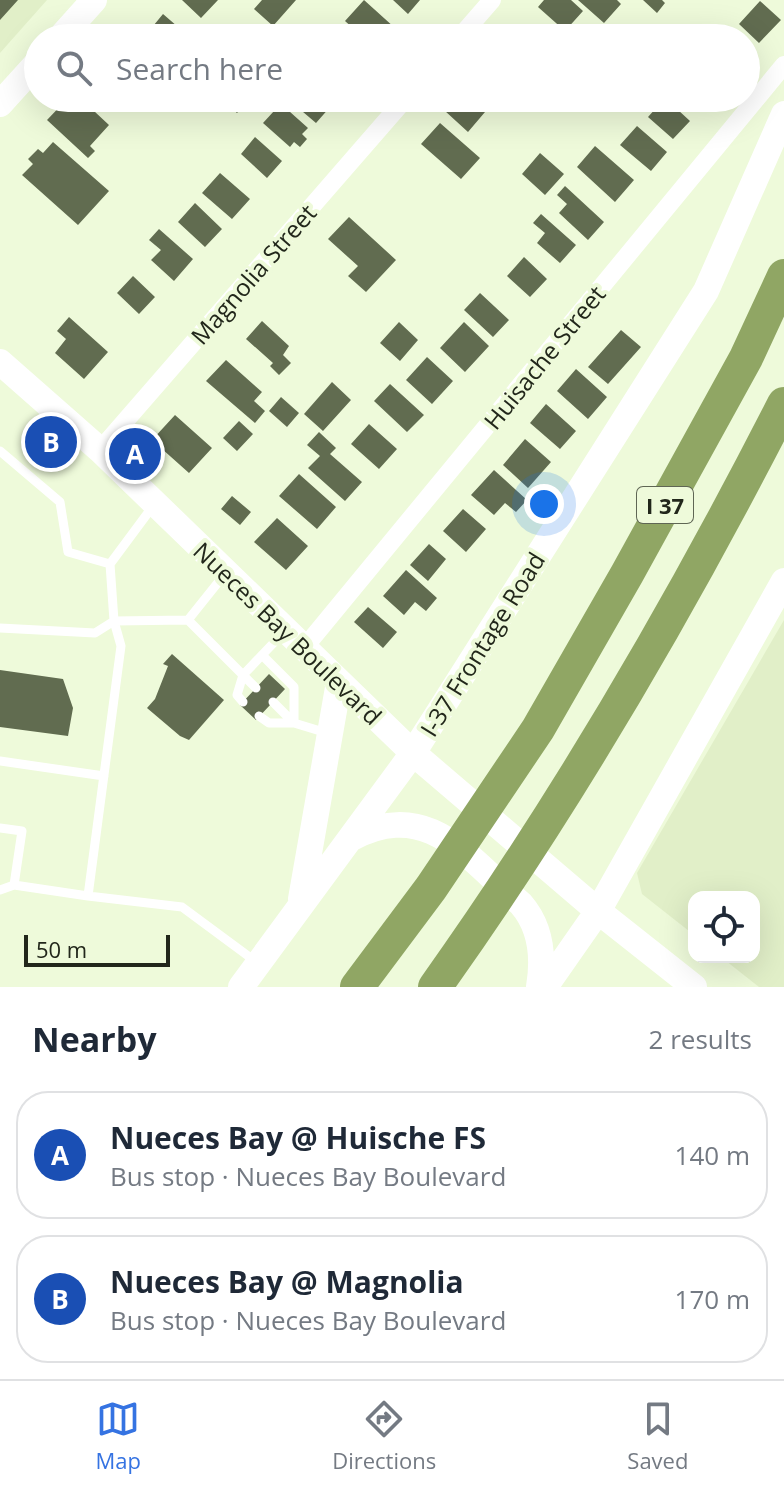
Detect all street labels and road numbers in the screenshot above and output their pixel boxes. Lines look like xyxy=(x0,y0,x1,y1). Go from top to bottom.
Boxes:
street label: Magnolia Street xyxy=(183,197,323,351)
street label: Huisache Street xyxy=(476,278,612,436)
road number: I 37 xyxy=(637,487,693,523)
street label: Nueces Bay Boulevard xyxy=(187,534,389,732)
street label: I-37 Frontage Road xyxy=(412,546,552,742)

